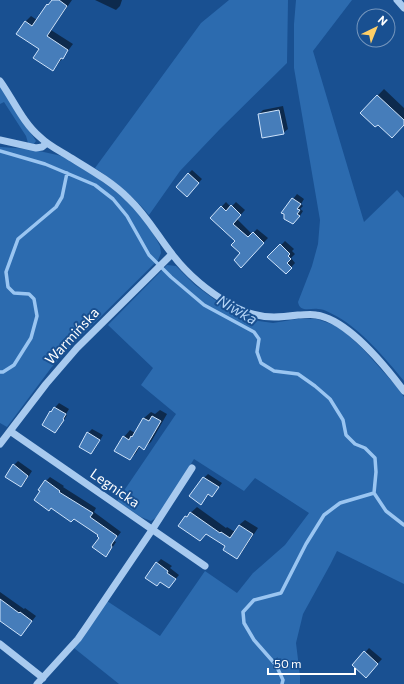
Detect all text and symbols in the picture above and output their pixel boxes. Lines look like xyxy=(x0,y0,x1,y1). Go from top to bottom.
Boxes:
north arrow xyxy=(356,8,396,48)
text: N xyxy=(376,13,391,28)
water label: Niwka xyxy=(214,291,261,328)
street label: Warmińska xyxy=(41,304,102,368)
street label: Legnicka xyxy=(87,464,143,511)
scale bar xyxy=(268,650,355,676)
text: 50 m xyxy=(274,656,302,670)

